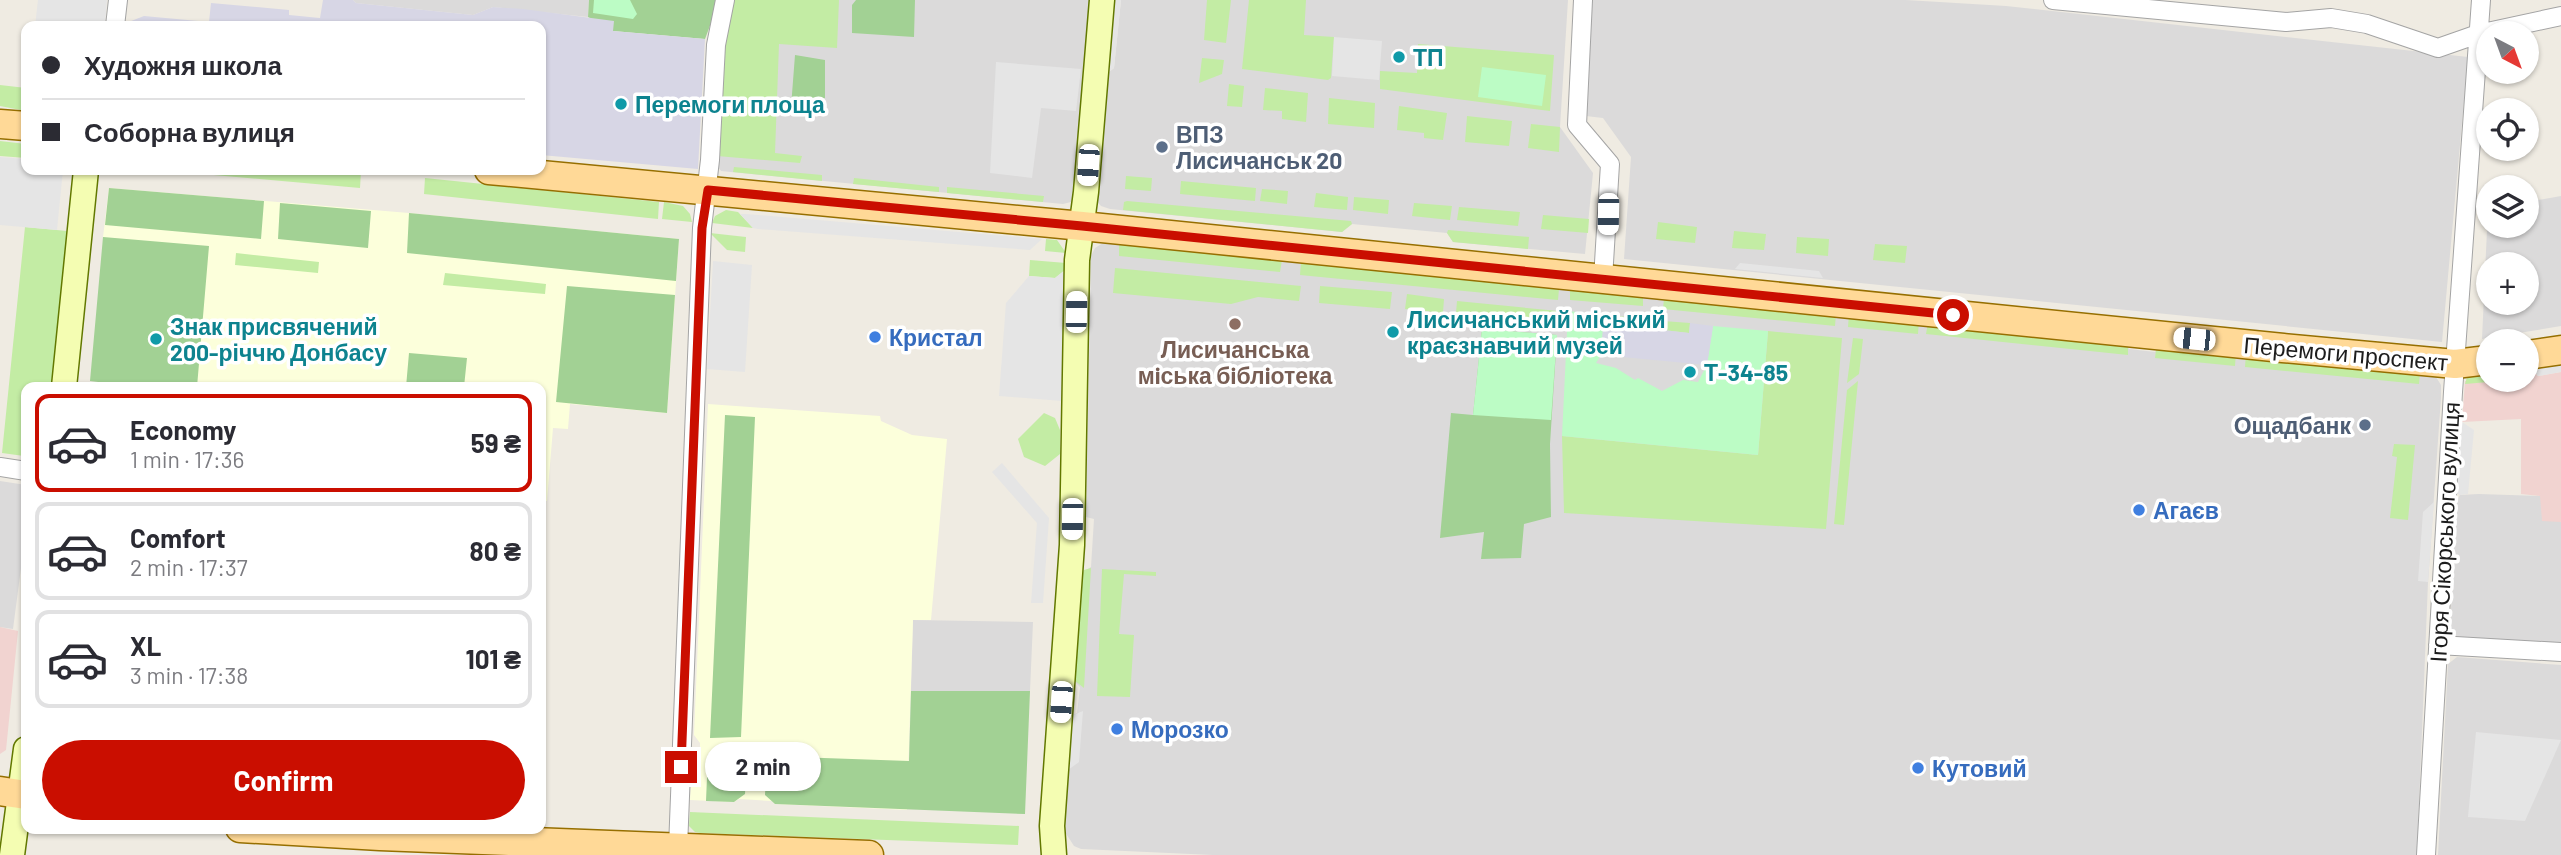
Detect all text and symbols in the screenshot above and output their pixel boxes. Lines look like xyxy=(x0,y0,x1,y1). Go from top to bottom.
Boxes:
north arrow xyxy=(2476,21,2539,84)
map controls xyxy=(2476,21,2539,392)
place label: ТП xyxy=(1413,43,1444,71)
text: Художня школа xyxy=(84,49,282,80)
marker: ТП xyxy=(1391,49,1407,65)
place label: Перемоги площа xyxy=(635,90,825,118)
marker: Перемоги площа xyxy=(613,96,629,112)
button: locate xyxy=(2476,98,2539,161)
text: Соборна вулиця xyxy=(84,116,295,147)
place label: ВПЗ Лисичанськ 20 xyxy=(1176,120,1342,174)
marker: ВПЗ Лисичанськ 20 xyxy=(1154,139,1170,155)
car xyxy=(1077,143,1100,187)
button: layers xyxy=(2476,175,2539,238)
car xyxy=(1598,193,1619,235)
button: + xyxy=(2476,252,2539,315)
car xyxy=(1066,291,1087,333)
route start xyxy=(1937,299,1969,331)
place label: Лисичанський міський краєзнавчий музей xyxy=(1407,305,1666,359)
place label: Знак присвячений 200-річчю Донбасу xyxy=(170,312,387,366)
marker: Лисичанська мiська бiблiотека xyxy=(1227,316,1243,332)
place label: Кристал xyxy=(889,323,983,351)
marker: Лисичанський міський краєзнавчий музей xyxy=(1385,324,1401,340)
car xyxy=(2173,326,2216,352)
marker: Кристал xyxy=(867,329,883,345)
button: − xyxy=(2476,329,2539,392)
street label: Перемоги проспект xyxy=(2243,330,2450,376)
marker: Знак присвячений 200-річчю Донбасу xyxy=(148,331,164,347)
place label: Лисичанська мiська бiблiотека xyxy=(1138,335,1333,389)
place label: Т-34-85 xyxy=(1704,358,1788,386)
marker: Т-34-85 xyxy=(1682,364,1698,380)
street label: Ігоря Сікорського вулиця xyxy=(2423,401,2465,663)
place label: Ощадбанк xyxy=(2234,411,2351,439)
icon: car xyxy=(46,412,109,475)
text: Economy xyxy=(130,414,236,445)
marker: Ощадбанк xyxy=(2357,417,2373,433)
text: 59 ₴ xyxy=(471,427,521,458)
text: 1 min · 17:36 xyxy=(130,445,244,473)
place label: Агаєв xyxy=(2153,496,2219,524)
car xyxy=(1062,498,1083,540)
marker: Агаєв xyxy=(2131,502,2147,518)
icon: car xyxy=(46,520,109,583)
text: Comfort xyxy=(130,522,226,553)
text: 80 ₴ xyxy=(470,535,521,566)
text: 2 min · 17:37 xyxy=(130,553,248,581)
icon: car xyxy=(46,628,109,691)
text: XL xyxy=(130,630,161,661)
text: 101 ₴ xyxy=(466,643,521,674)
text: 3 min · 17:38 xyxy=(130,661,248,689)
car xyxy=(1050,680,1073,724)
place label: Морозко xyxy=(1131,715,1229,743)
marker: Морозко xyxy=(1109,721,1125,737)
button: Confirm xyxy=(42,740,525,820)
callout: 2 min xyxy=(706,742,821,792)
route end xyxy=(665,751,697,783)
text: 2 min xyxy=(735,752,791,780)
place label: Кутовий xyxy=(1932,754,2027,782)
marker: Кутовий xyxy=(1910,760,1926,776)

